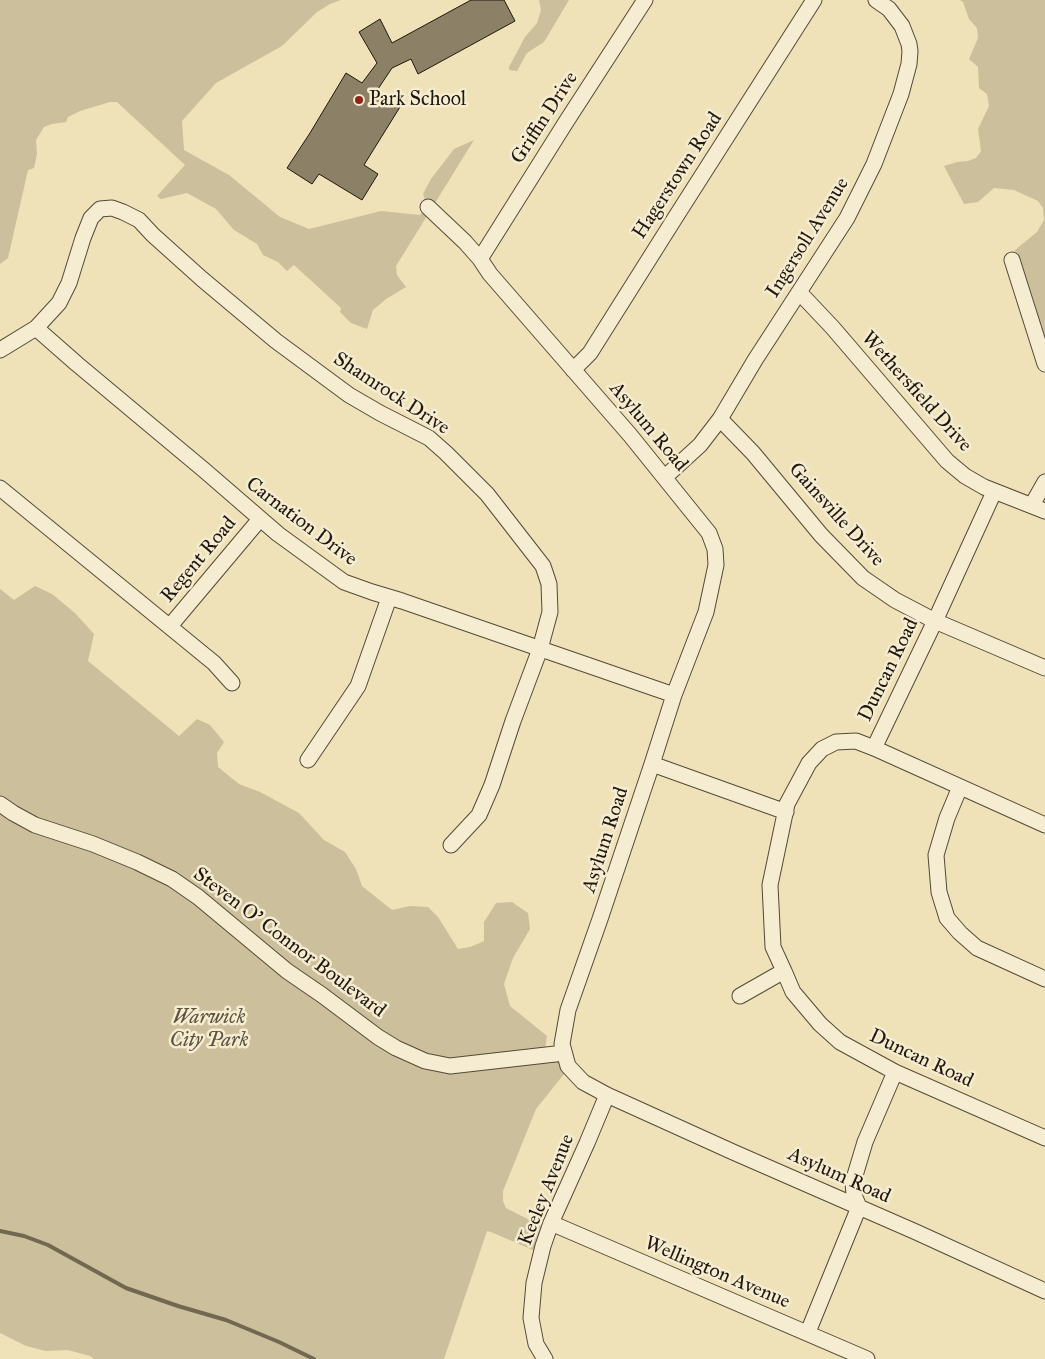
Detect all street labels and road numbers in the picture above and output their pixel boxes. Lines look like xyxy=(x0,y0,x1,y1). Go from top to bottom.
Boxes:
street label: Griffin Drive xyxy=(506,68,584,168)
street label: Hagerstown Road xyxy=(628,108,728,244)
street label: Ingersoll Avenue xyxy=(761,173,855,303)
street label: Wethersfield Drive xyxy=(856,327,976,457)
street label: Shamrock Drive xyxy=(328,348,454,440)
street label: Asylum Road xyxy=(604,377,692,477)
street label: Gainsville Drive xyxy=(783,458,889,572)
street label: Carnation Drive xyxy=(241,472,361,572)
street label: Regent Road xyxy=(156,512,242,608)
street label: Duncan Road xyxy=(854,614,924,726)
street label: Asylum Road xyxy=(578,784,634,896)
street label: Steven O' Connor Boulevard xyxy=(188,863,390,1023)
street label: Duncan Road xyxy=(865,1024,977,1094)
street label: Keeley Avenue xyxy=(514,1131,580,1249)
street label: Asylum Road xyxy=(784,1143,894,1209)
street label: Wellington Avenue xyxy=(641,1232,793,1314)

